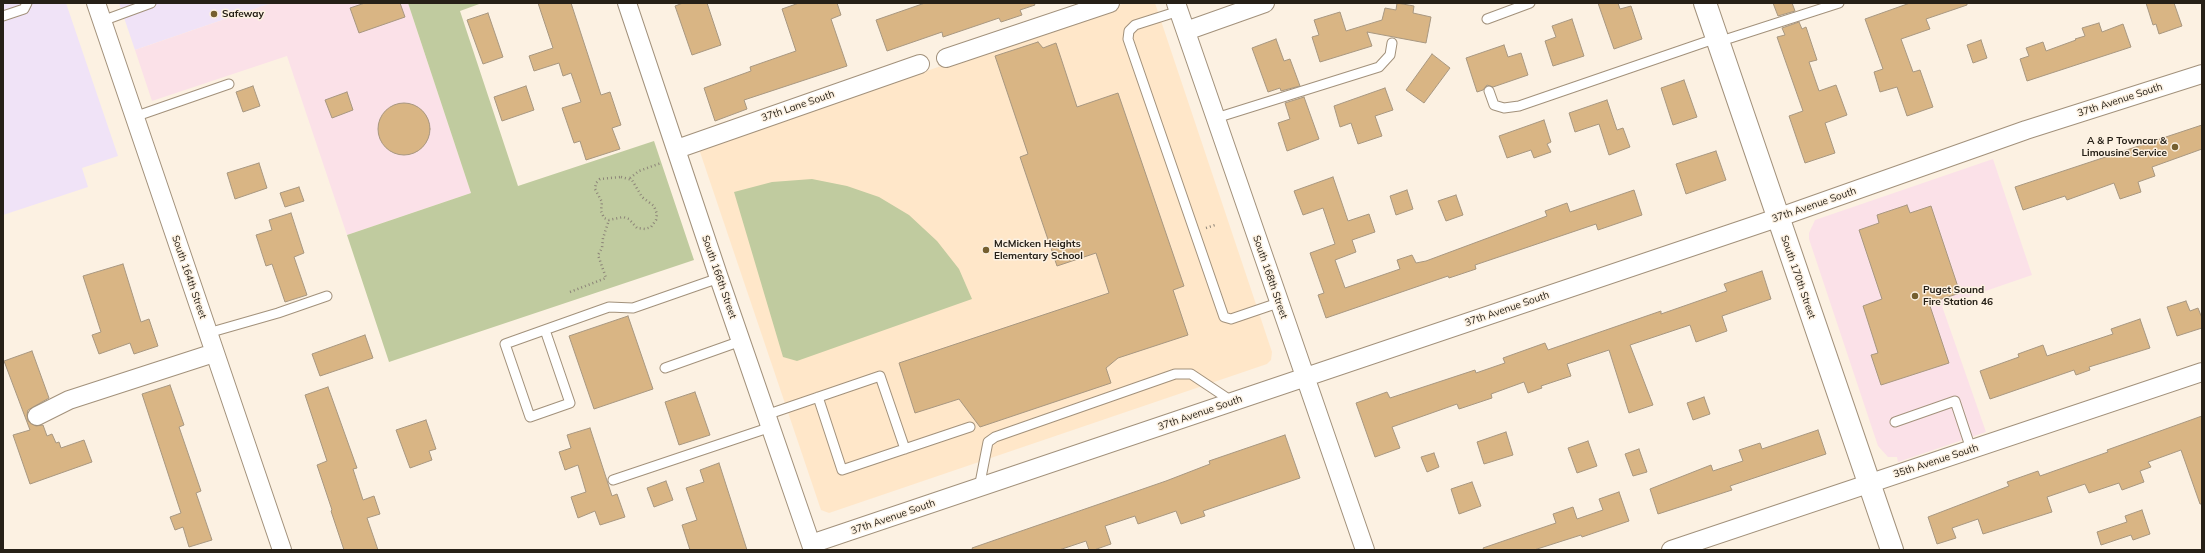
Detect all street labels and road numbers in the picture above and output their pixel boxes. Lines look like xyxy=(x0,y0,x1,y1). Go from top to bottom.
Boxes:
street label: 37th Avenue South xyxy=(2076,81,2164,119)
street label: 37th Lane South xyxy=(760,88,836,124)
street label: 37th Avenue South xyxy=(1770,185,1858,225)
street label: South 164th Street xyxy=(169,234,209,320)
street label: South 166th Street xyxy=(699,234,739,320)
street label: South 168th Street xyxy=(1250,234,1290,320)
street label: South 170th Street xyxy=(1778,234,1818,320)
street label: 37th Avenue South xyxy=(1463,289,1551,329)
street label: 37th Avenue South xyxy=(1156,393,1244,433)
street label: 35th Avenue South xyxy=(1892,442,1980,480)
street label: 37th Avenue South xyxy=(849,497,937,537)

